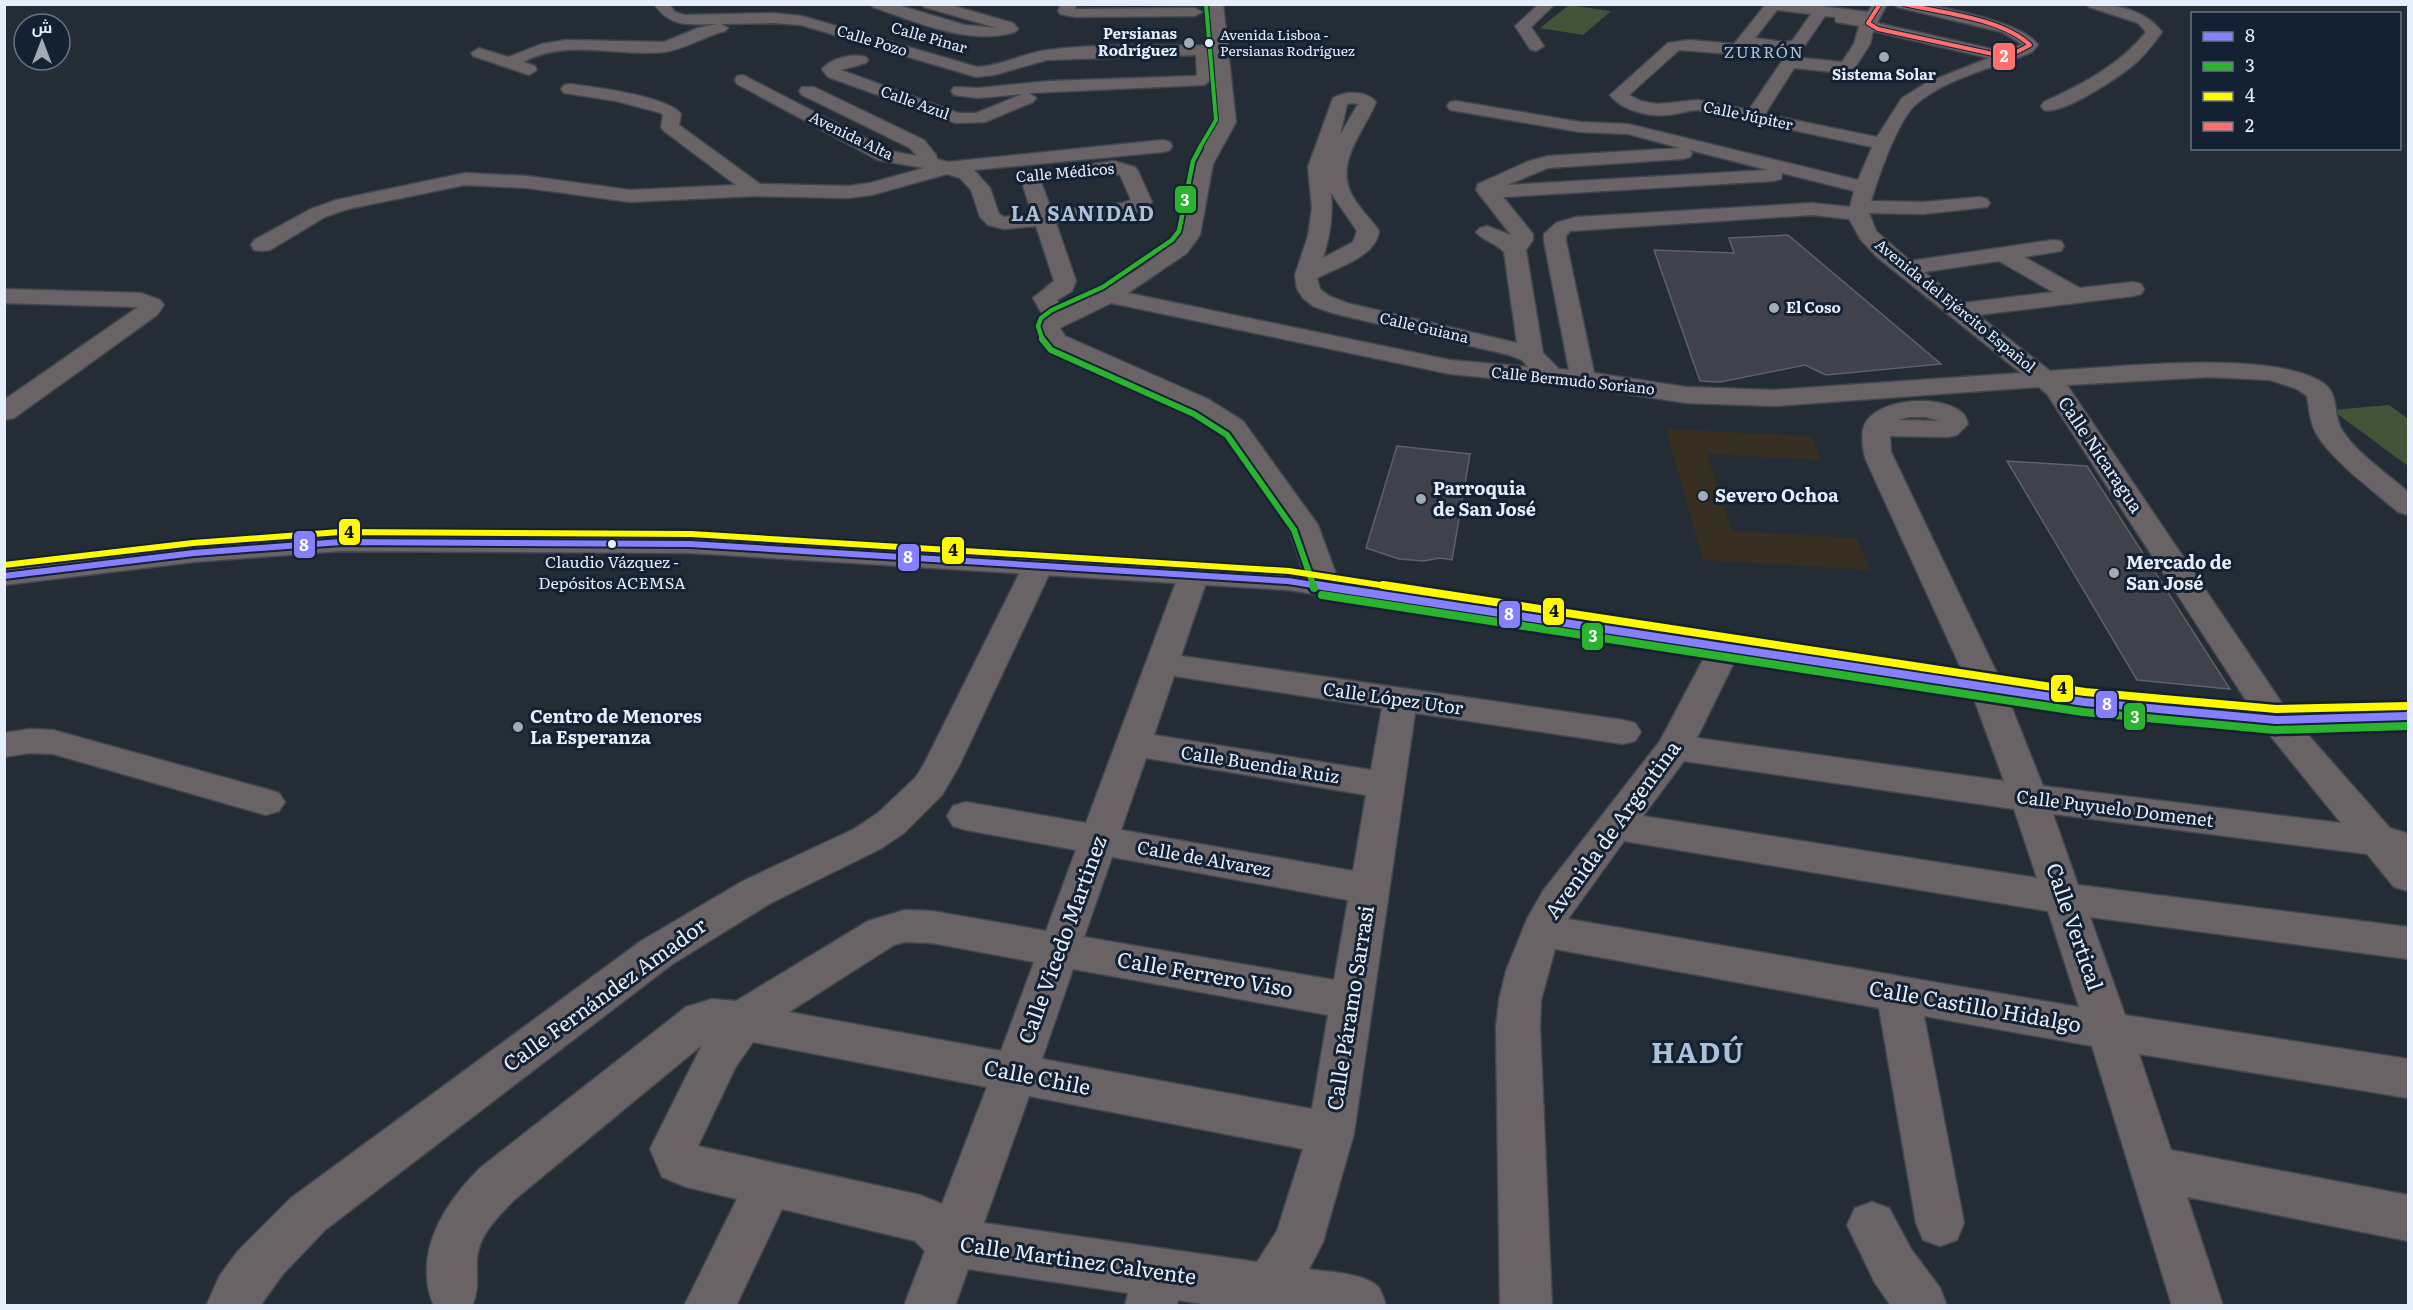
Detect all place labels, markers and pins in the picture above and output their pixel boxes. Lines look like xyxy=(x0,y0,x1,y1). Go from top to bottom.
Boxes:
place label: Persianas Rodríguez xyxy=(1098,21,1178,61)
place label: Avenida Lisboa - Persianas Rodríguez xyxy=(1220,24,1355,60)
marker: Persianas Rodríguez xyxy=(1182,36,1196,50)
marker: Avenida Lisboa - Persianas Rodríguez xyxy=(1203,37,1215,49)
marker: Sistema Solar xyxy=(1877,50,1891,64)
place label: Sistema Solar xyxy=(1832,62,1936,85)
place label: El Coso xyxy=(1786,295,1841,318)
marker: El Coso xyxy=(1767,301,1781,315)
place label: Parroquia de San José xyxy=(1433,474,1536,522)
place label: Severo Ochoa xyxy=(1715,481,1839,508)
marker: Severo Ochoa xyxy=(1696,489,1710,503)
marker: Parroquia de San José xyxy=(1414,492,1428,506)
marker: Claudio Vázquez - Depósitos ACEMSA xyxy=(606,538,618,550)
place label: Mercado de San José xyxy=(2126,548,2232,596)
place label: Claudio Vázquez - Depósitos ACEMSA xyxy=(538,549,686,594)
marker: Mercado de San José xyxy=(2107,566,2121,580)
place label: Centro de Menores La Esperanza xyxy=(530,702,702,750)
marker: Centro de Menores La Esperanza xyxy=(511,720,525,734)

